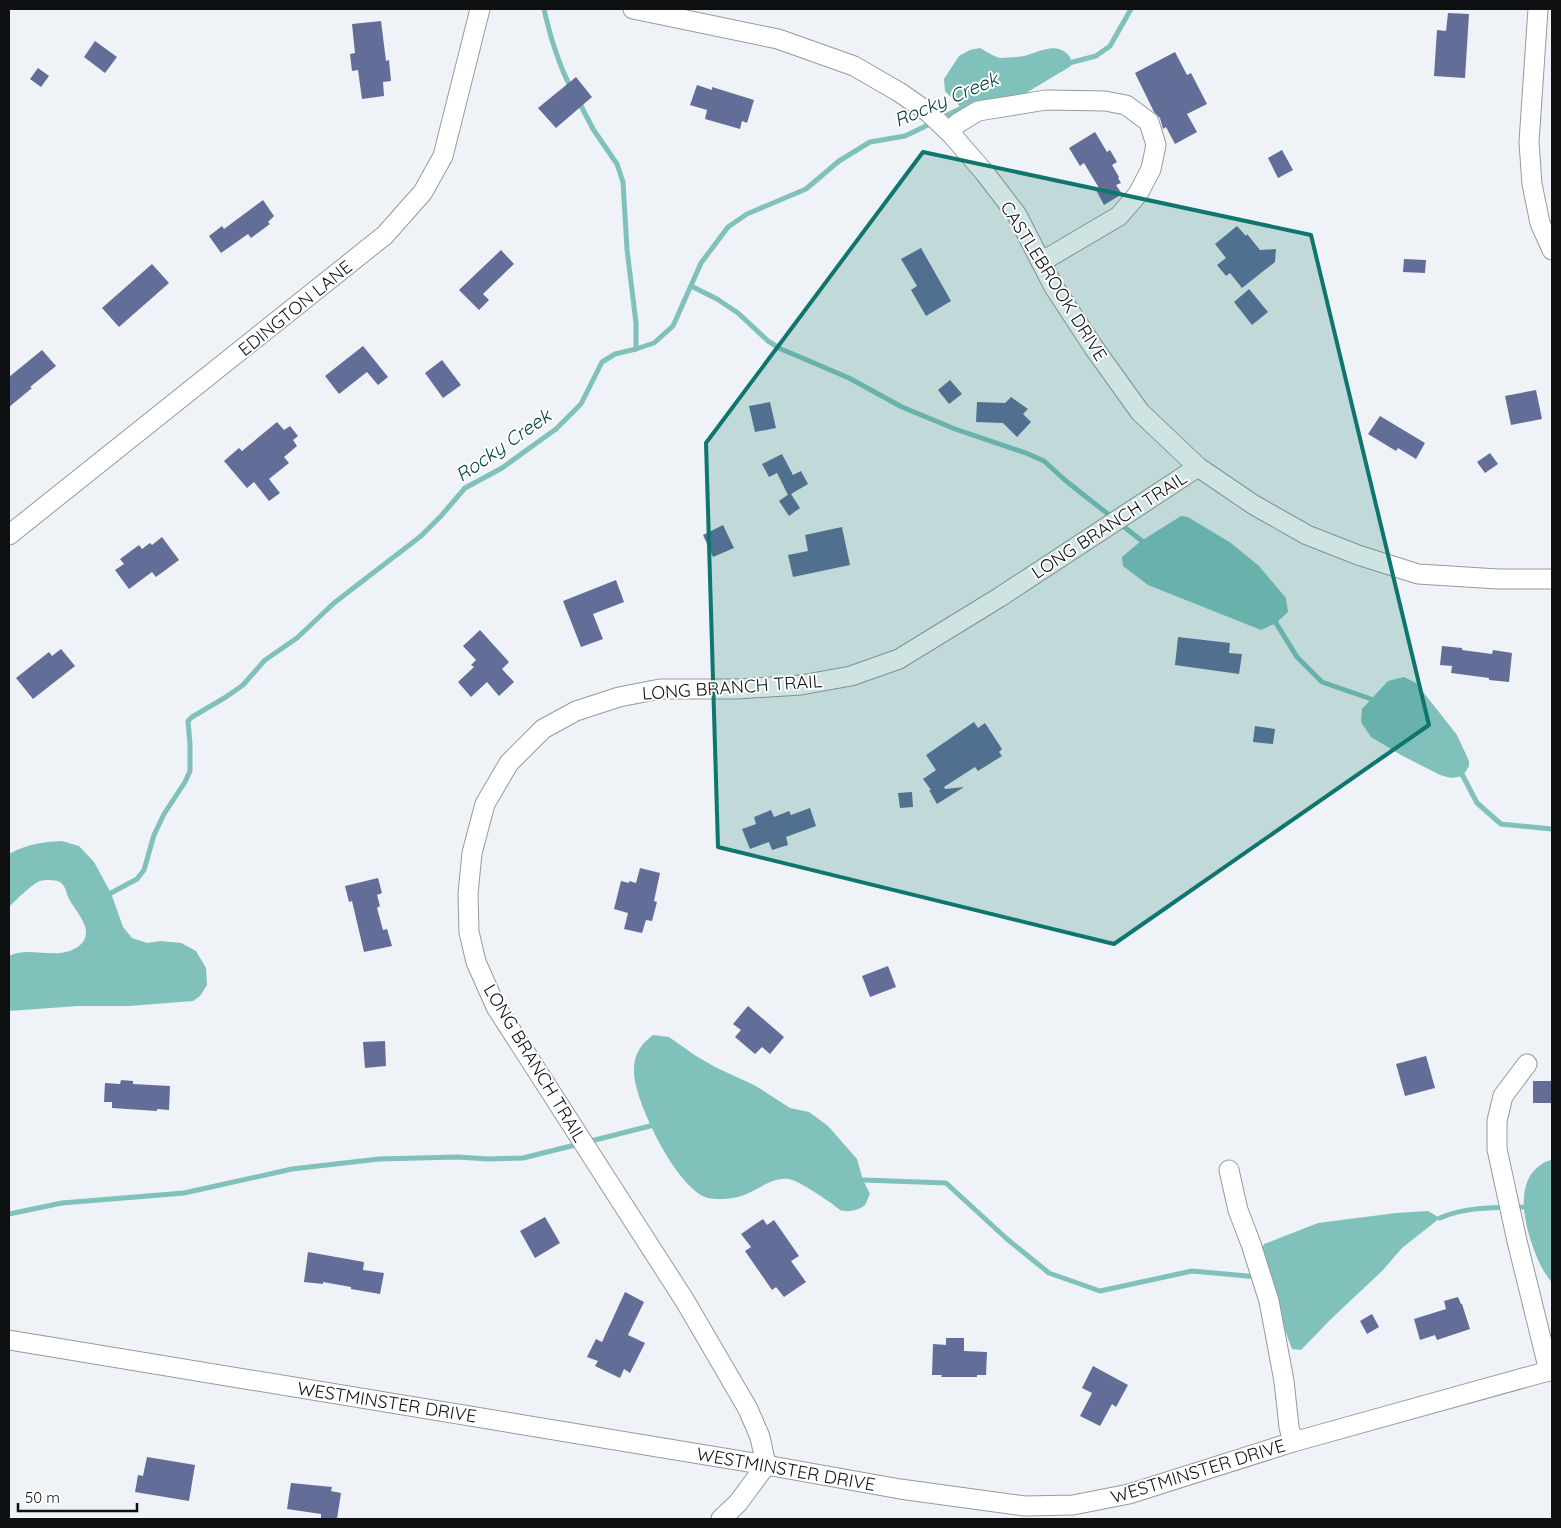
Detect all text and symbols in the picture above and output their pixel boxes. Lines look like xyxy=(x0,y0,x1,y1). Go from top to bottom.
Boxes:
water label: Rocky Creek xyxy=(890,66,1003,132)
street label: CASTLEBROOK DRIVE xyxy=(995,197,1113,365)
street label: EDINGTON LANE xyxy=(233,255,357,361)
water label: Rocky Creek xyxy=(451,402,557,487)
street label: LONG BRANCH TRAIL xyxy=(1027,466,1191,584)
street label: LONG BRANCH TRAIL xyxy=(641,669,823,705)
street label: LONG BRANCH TRAIL xyxy=(479,980,592,1147)
street label: WESTMINSTER DRIVE xyxy=(296,1376,478,1428)
street label: WESTMINSTER DRIVE xyxy=(1108,1434,1288,1508)
street label: WESTMINSTER DRIVE xyxy=(695,1442,877,1496)
scale bar xyxy=(18,1480,136,1512)
text: 50 m xyxy=(25,1488,60,1507)

